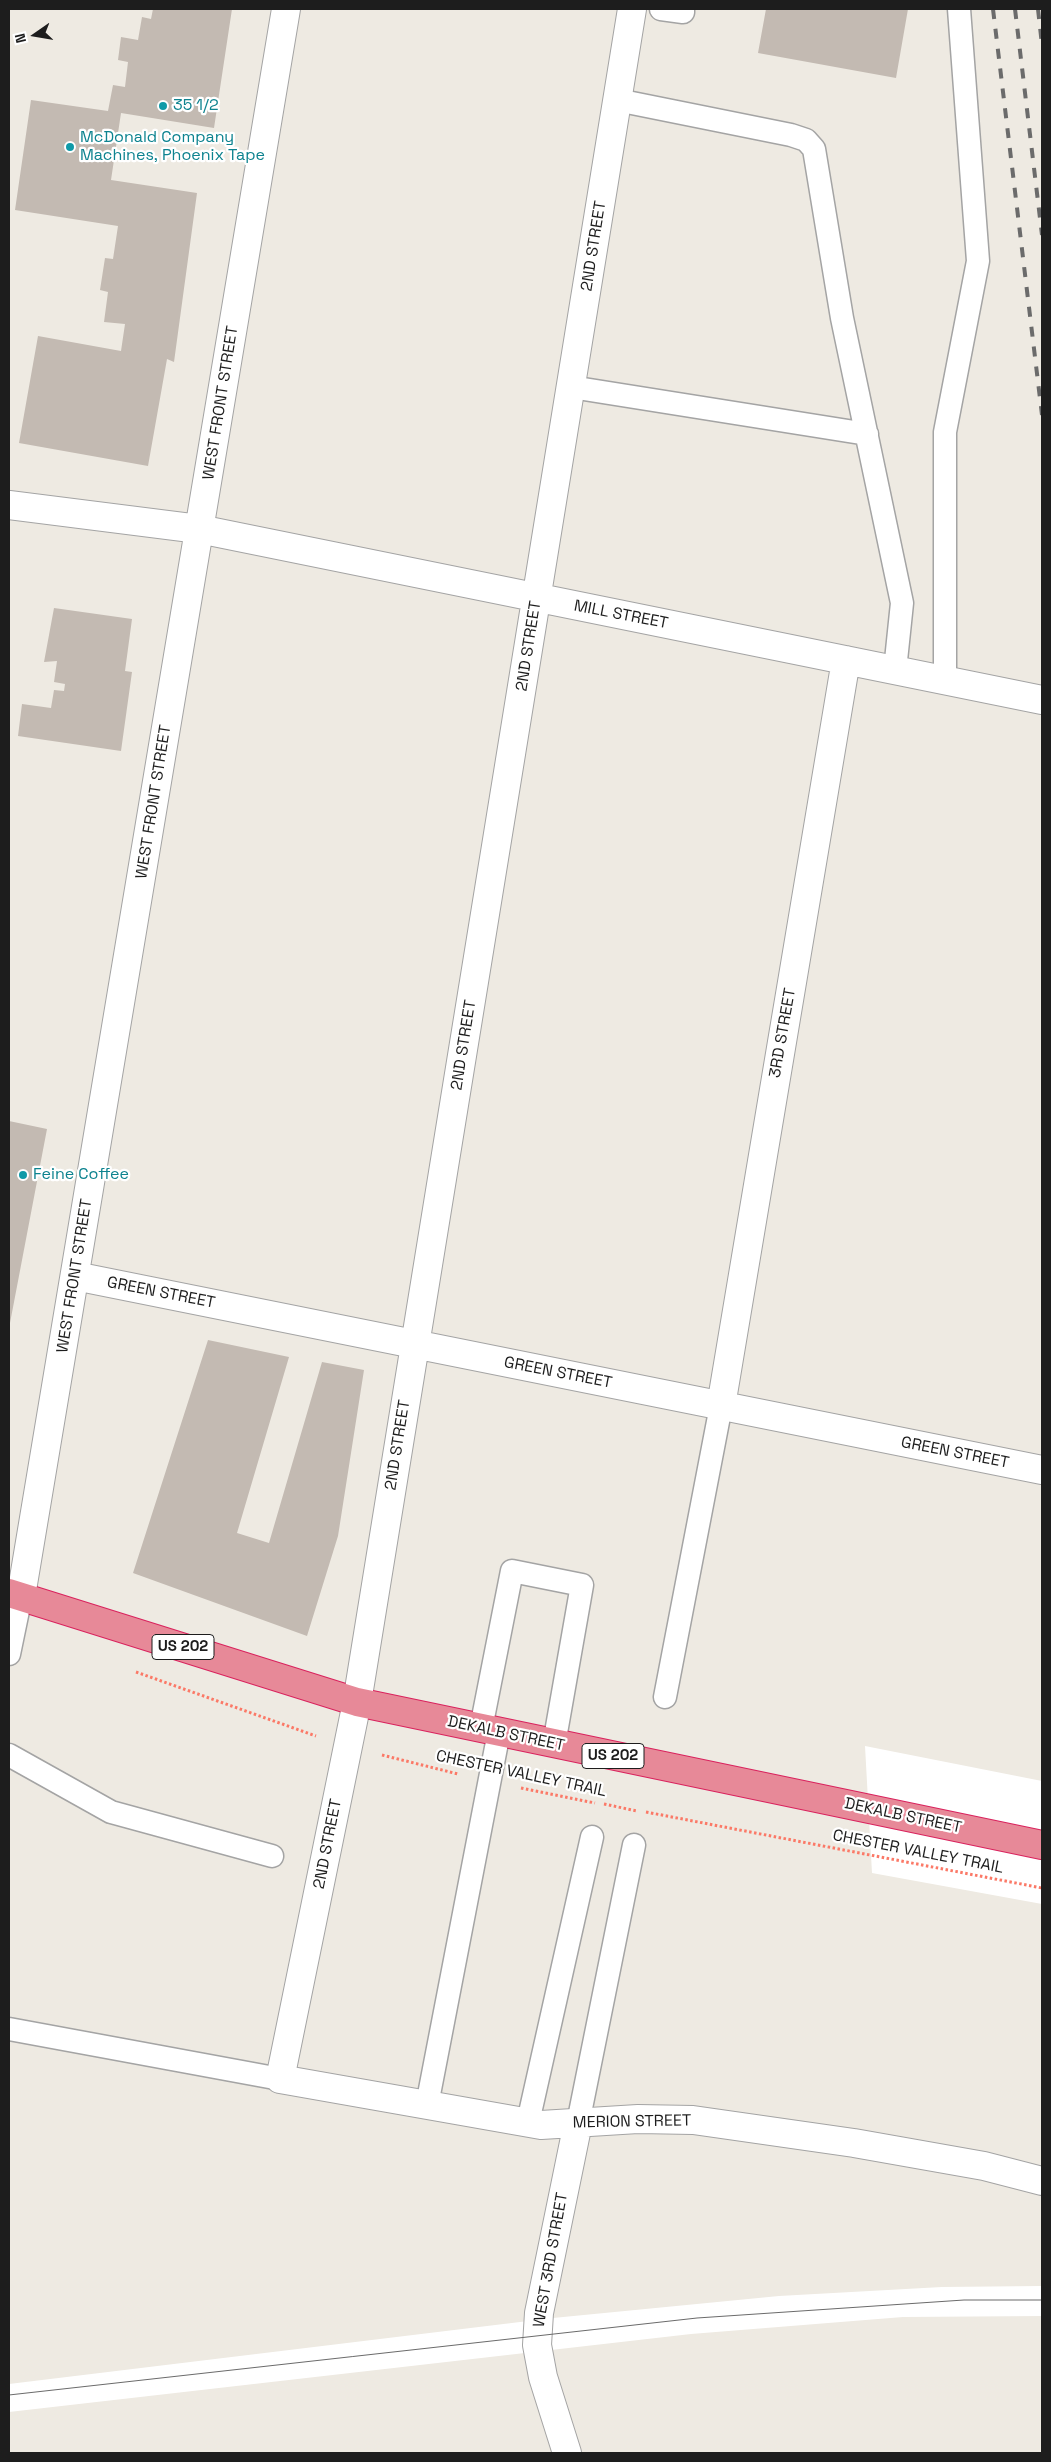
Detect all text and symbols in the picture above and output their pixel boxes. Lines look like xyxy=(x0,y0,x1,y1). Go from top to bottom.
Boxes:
north arrow xyxy=(10,10,60,60)
text: N xyxy=(11,32,30,45)
place label: 35 1/2 xyxy=(173,96,219,116)
marker: 35 1/2 xyxy=(157,100,169,112)
place label: McDonald Company Machines, Phoenix Tape xyxy=(80,128,265,166)
marker: McDonald Company Machines, Phoenix Tape xyxy=(64,141,76,153)
street label: 2ND STREET xyxy=(577,199,611,293)
street label: WEST FRONT STREET xyxy=(199,325,243,481)
street label: MILL STREET xyxy=(572,596,670,634)
street label: 2ND STREET xyxy=(512,599,546,693)
street label: WEST FRONT STREET xyxy=(132,724,176,880)
street label: 3RD STREET xyxy=(766,987,800,1079)
street label: 2ND STREET xyxy=(447,998,481,1092)
place label: Feine Coffee xyxy=(33,1165,129,1185)
marker: Feine Coffee xyxy=(17,1169,29,1181)
street label: WEST FRONT STREET xyxy=(53,1198,97,1354)
street label: GREEN STREET xyxy=(105,1273,217,1313)
street label: GREEN STREET xyxy=(502,1353,614,1393)
street label: 2ND STREET xyxy=(381,1398,415,1492)
street label: GREEN STREET xyxy=(899,1433,1011,1473)
road number: US 202 xyxy=(152,1634,214,1660)
street label: DEKALB STREET xyxy=(446,1712,566,1756)
road number: US 202 xyxy=(582,1744,644,1768)
street label: CHESTER VALLEY TRAIL xyxy=(434,1747,608,1801)
street label: DEKALB STREET xyxy=(843,1794,963,1838)
street label: 2ND STREET xyxy=(310,1797,346,1891)
street label: CHESTER VALLEY TRAIL xyxy=(831,1826,1005,1878)
street label: MERION STREET xyxy=(573,2111,691,2133)
street label: WEST 3RD STREET xyxy=(530,2191,572,2329)

